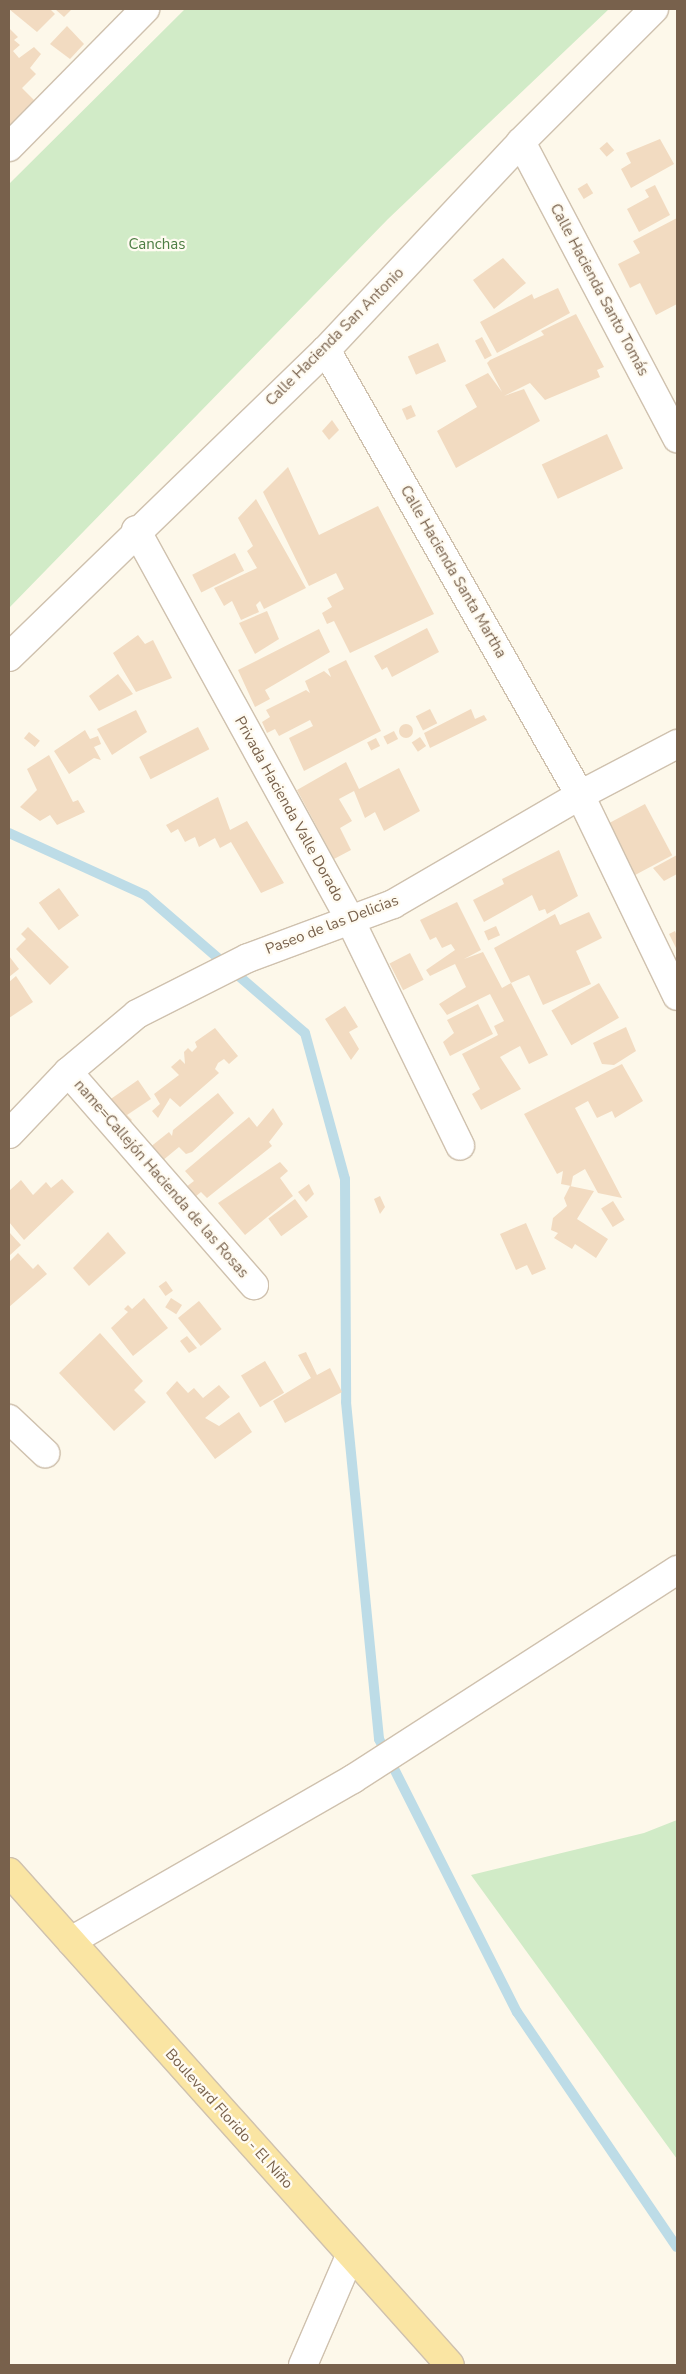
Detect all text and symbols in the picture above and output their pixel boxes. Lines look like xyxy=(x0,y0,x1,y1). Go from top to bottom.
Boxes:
street label: Calle Hacienda Santo Tomás xyxy=(546,201,652,379)
park label: Canchas xyxy=(129,236,185,254)
street label: Calle Hacienda San Antonio xyxy=(262,264,408,410)
street label: Calle Hacienda Santa Martha xyxy=(396,483,510,661)
street label: Privada Hacienda Valle Dorado xyxy=(230,713,348,905)
street label: Paseo de las Delicias xyxy=(263,891,401,959)
street label: name=Callejón Hacienda de las Rosas xyxy=(70,1076,252,1282)
street label: Boulevard Florido - El Niño xyxy=(161,2045,297,2193)

